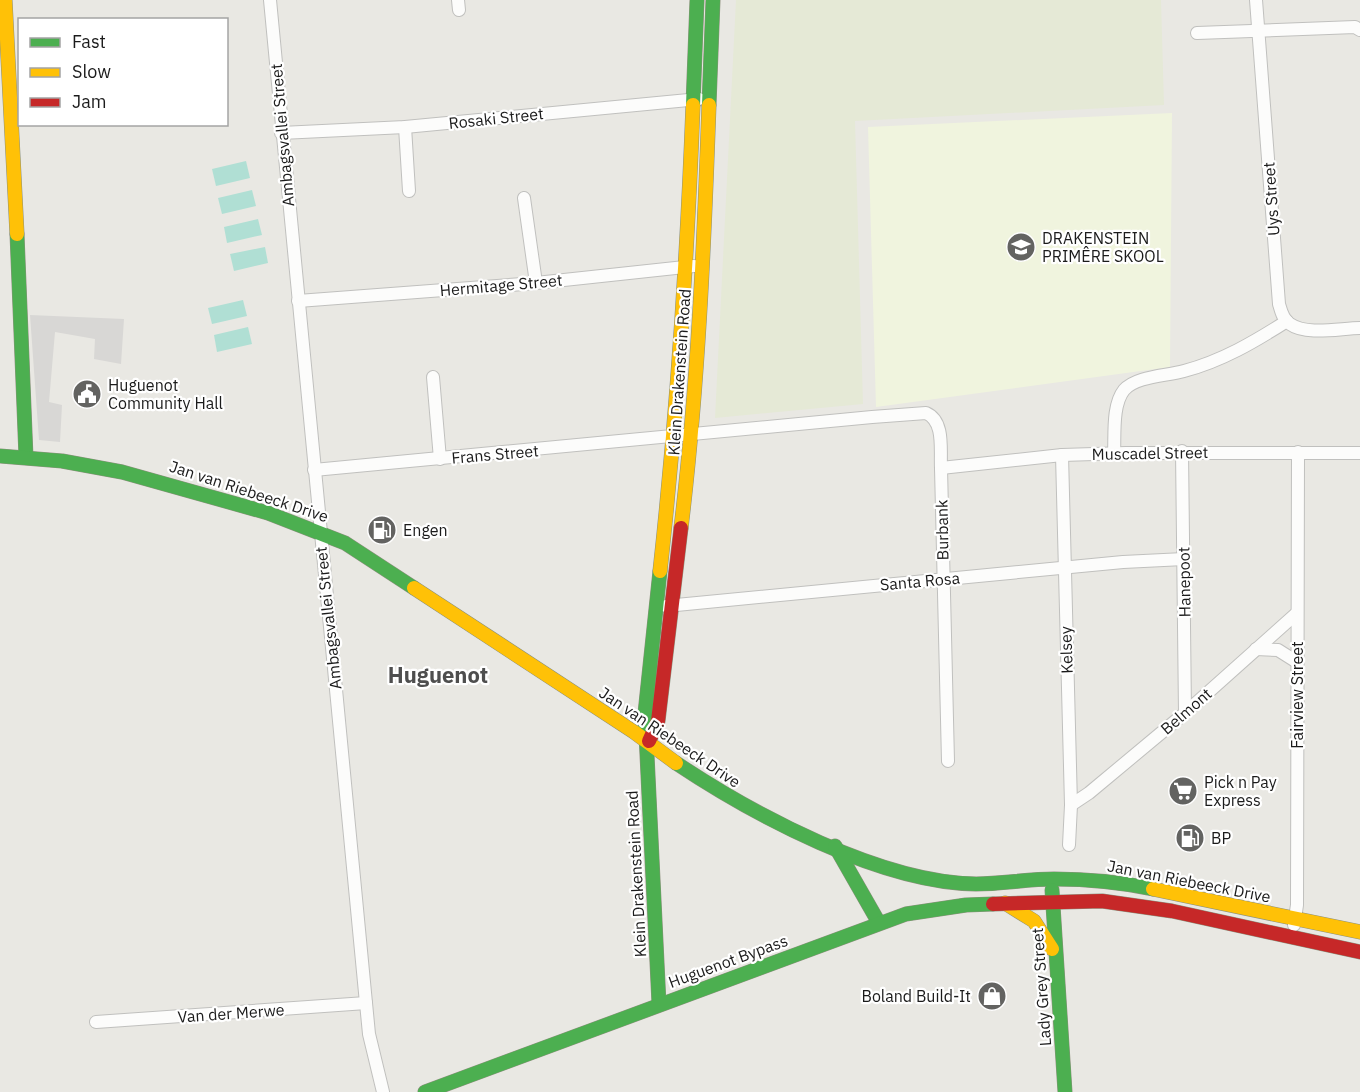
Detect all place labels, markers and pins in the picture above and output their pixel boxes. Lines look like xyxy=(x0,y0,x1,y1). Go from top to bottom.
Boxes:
place label: DRAKENSTEIN PRIMÊRE SKOOL xyxy=(1042,228,1164,266)
school or university icon: DRAKENSTEIN PRIMÊRE SKOOL xyxy=(1005,231,1037,263)
place label: Huguenot Community Hall xyxy=(108,375,223,413)
public building icon: Huguenot Community Hall xyxy=(71,378,103,410)
fuel station icon: Engen xyxy=(366,514,398,546)
place label: Engen xyxy=(403,520,448,540)
place label: Pick n Pay Express xyxy=(1204,772,1277,810)
supermarket icon: Pick n Pay Express xyxy=(1167,775,1199,807)
fuel station icon: BP xyxy=(1174,822,1206,854)
place label: BP xyxy=(1211,828,1231,848)
shop icon: Boland Build-It xyxy=(976,980,1008,1012)
place label: Boland Build-It xyxy=(861,986,971,1006)

